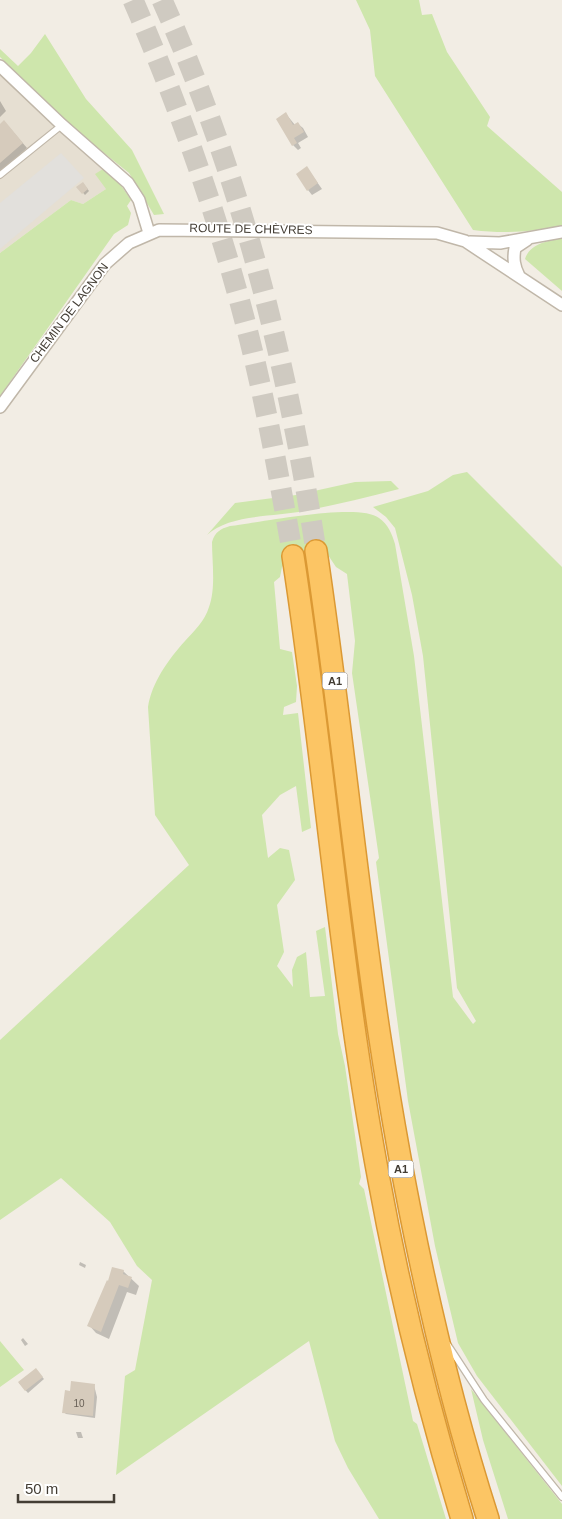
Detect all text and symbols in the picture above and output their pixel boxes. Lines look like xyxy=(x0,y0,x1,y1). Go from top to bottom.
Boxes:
street label: ROUTE DE CHÈVRES xyxy=(189,220,313,237)
street label: CHEMIN DE LAGNON xyxy=(27,260,111,366)
road number: A1 xyxy=(322,672,348,689)
road number: A1 xyxy=(388,1160,414,1178)
house number: 10 xyxy=(73,1398,85,1409)
scale bar xyxy=(18,1472,114,1504)
text: 50 m xyxy=(25,1480,58,1497)

